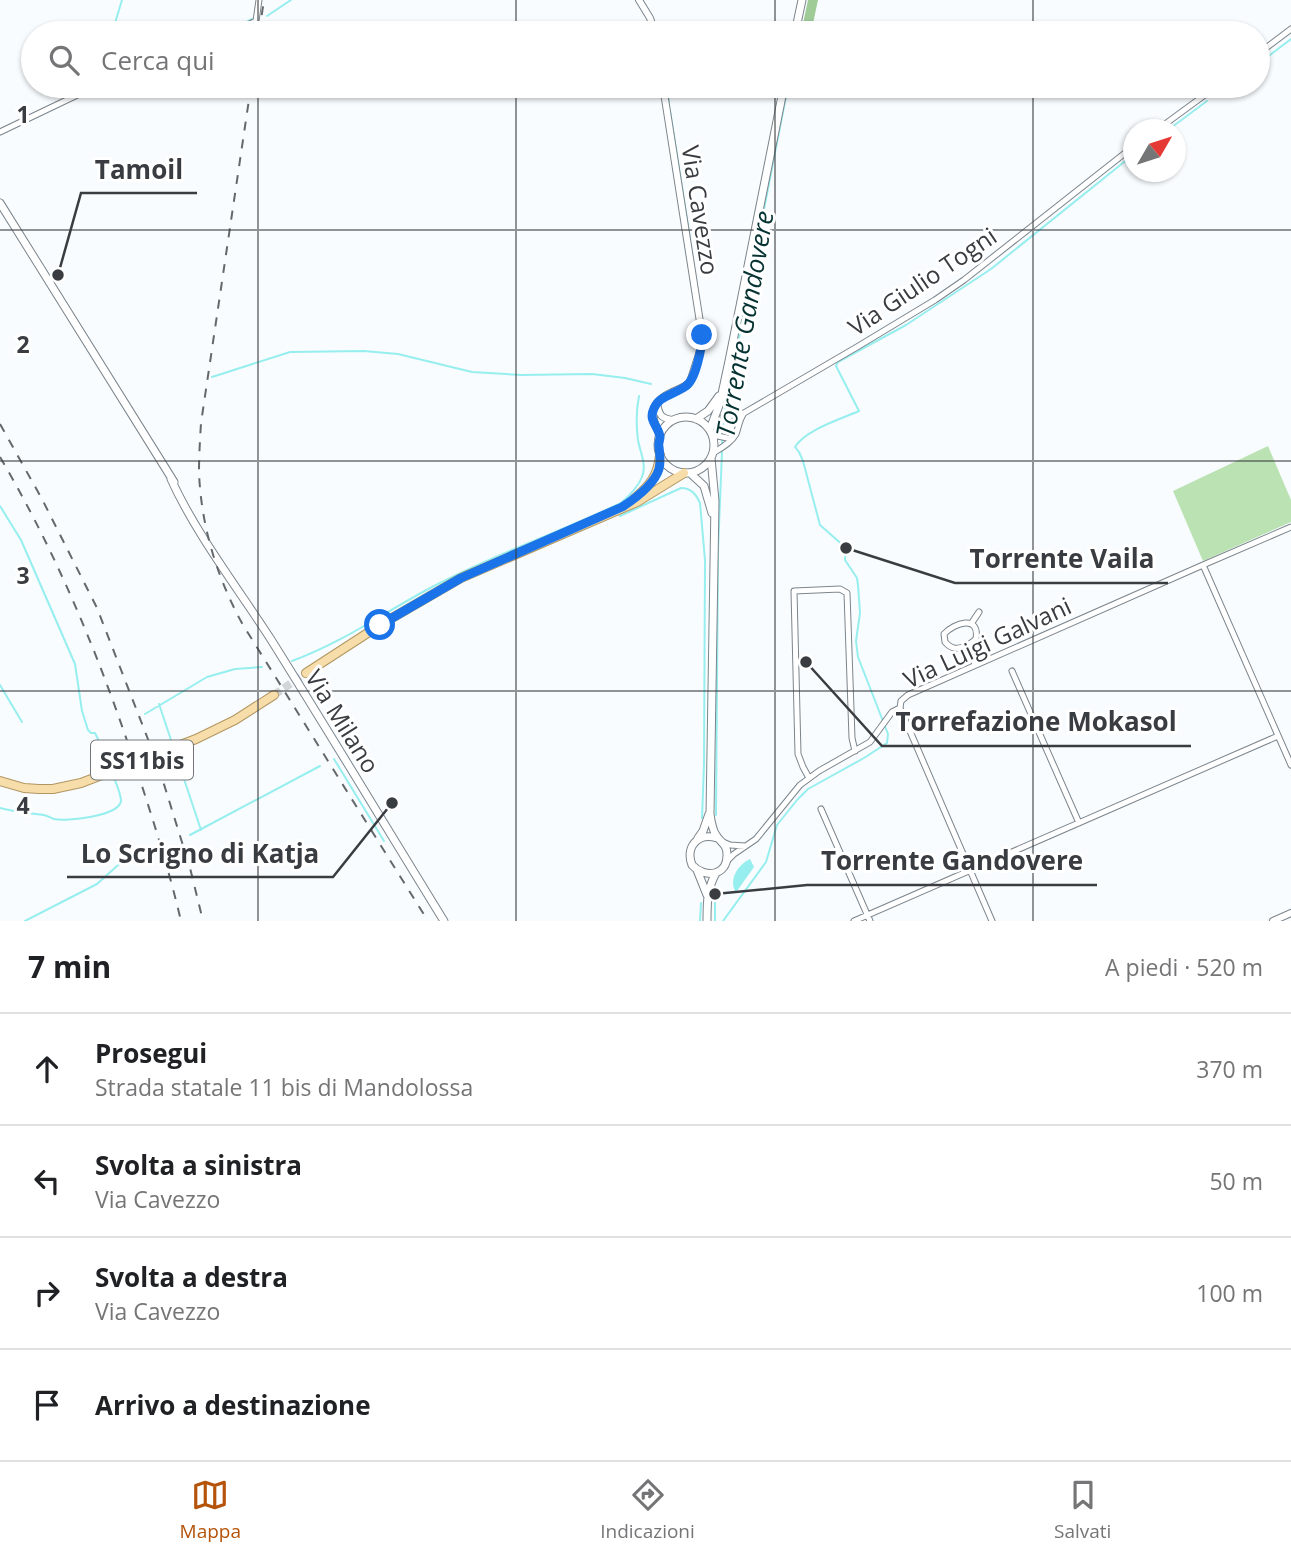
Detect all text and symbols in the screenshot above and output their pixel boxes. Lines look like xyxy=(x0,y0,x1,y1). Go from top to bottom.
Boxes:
search box xyxy=(21,21,1270,98)
icon: search xyxy=(45,41,83,79)
text: Cerca qui xyxy=(101,42,215,78)
text: 1 xyxy=(16,98,30,130)
north arrow xyxy=(1123,119,1186,182)
street label: Via Cavezzo xyxy=(674,143,728,277)
callout: Tamoil xyxy=(81,146,197,193)
text: Tamoil xyxy=(95,151,183,187)
water label: Torrente Gandovere xyxy=(706,208,782,440)
street label: Via Giulio Togni xyxy=(841,219,1003,343)
route end xyxy=(686,319,717,350)
text: 2 xyxy=(16,328,30,360)
callout: Torrente Vaila xyxy=(955,536,1168,583)
text: Torrente Vaila xyxy=(970,540,1154,576)
text: 3 xyxy=(16,559,30,591)
street label: Via Luigi Galvani xyxy=(898,589,1076,695)
route start xyxy=(364,609,395,640)
street label: Via Milano xyxy=(298,663,388,779)
callout: Torrefazione Mokasol xyxy=(882,699,1191,746)
text: Torrefazione Mokasol xyxy=(895,703,1177,739)
road number: SS11bis xyxy=(91,740,193,780)
text: 4 xyxy=(16,789,30,821)
callout: Lo Scrigno di Katja xyxy=(67,830,333,877)
text: Lo Scrigno di Katja xyxy=(81,835,319,871)
callout: Torrente Gandovere xyxy=(807,838,1097,885)
text: Torrente Gandovere xyxy=(821,842,1083,878)
text: 7 min xyxy=(28,946,111,987)
text: A piedi · 520 m xyxy=(1105,951,1263,983)
text: Prosegui xyxy=(95,1035,207,1071)
icon: ahead xyxy=(28,1050,66,1088)
text: 370 m xyxy=(1196,1053,1263,1085)
text: Strada statale 11 bis di Mandolossa xyxy=(95,1071,473,1103)
text: Svolta a sinistra xyxy=(95,1147,302,1183)
icon: left xyxy=(28,1162,66,1200)
text: 50 m xyxy=(1209,1165,1263,1197)
text: Via Cavezzo xyxy=(95,1183,220,1215)
text: Svolta a destra xyxy=(95,1259,288,1295)
icon: right xyxy=(28,1274,66,1312)
text: 100 m xyxy=(1196,1277,1263,1309)
text: Via Cavezzo xyxy=(95,1295,220,1327)
icon: arrive xyxy=(28,1386,66,1424)
text: Arrivo a destinazione xyxy=(95,1387,371,1423)
tab: Mappa xyxy=(180,1476,241,1544)
tab: Indicazioni xyxy=(600,1476,695,1544)
tab: Salvati xyxy=(1054,1476,1111,1544)

